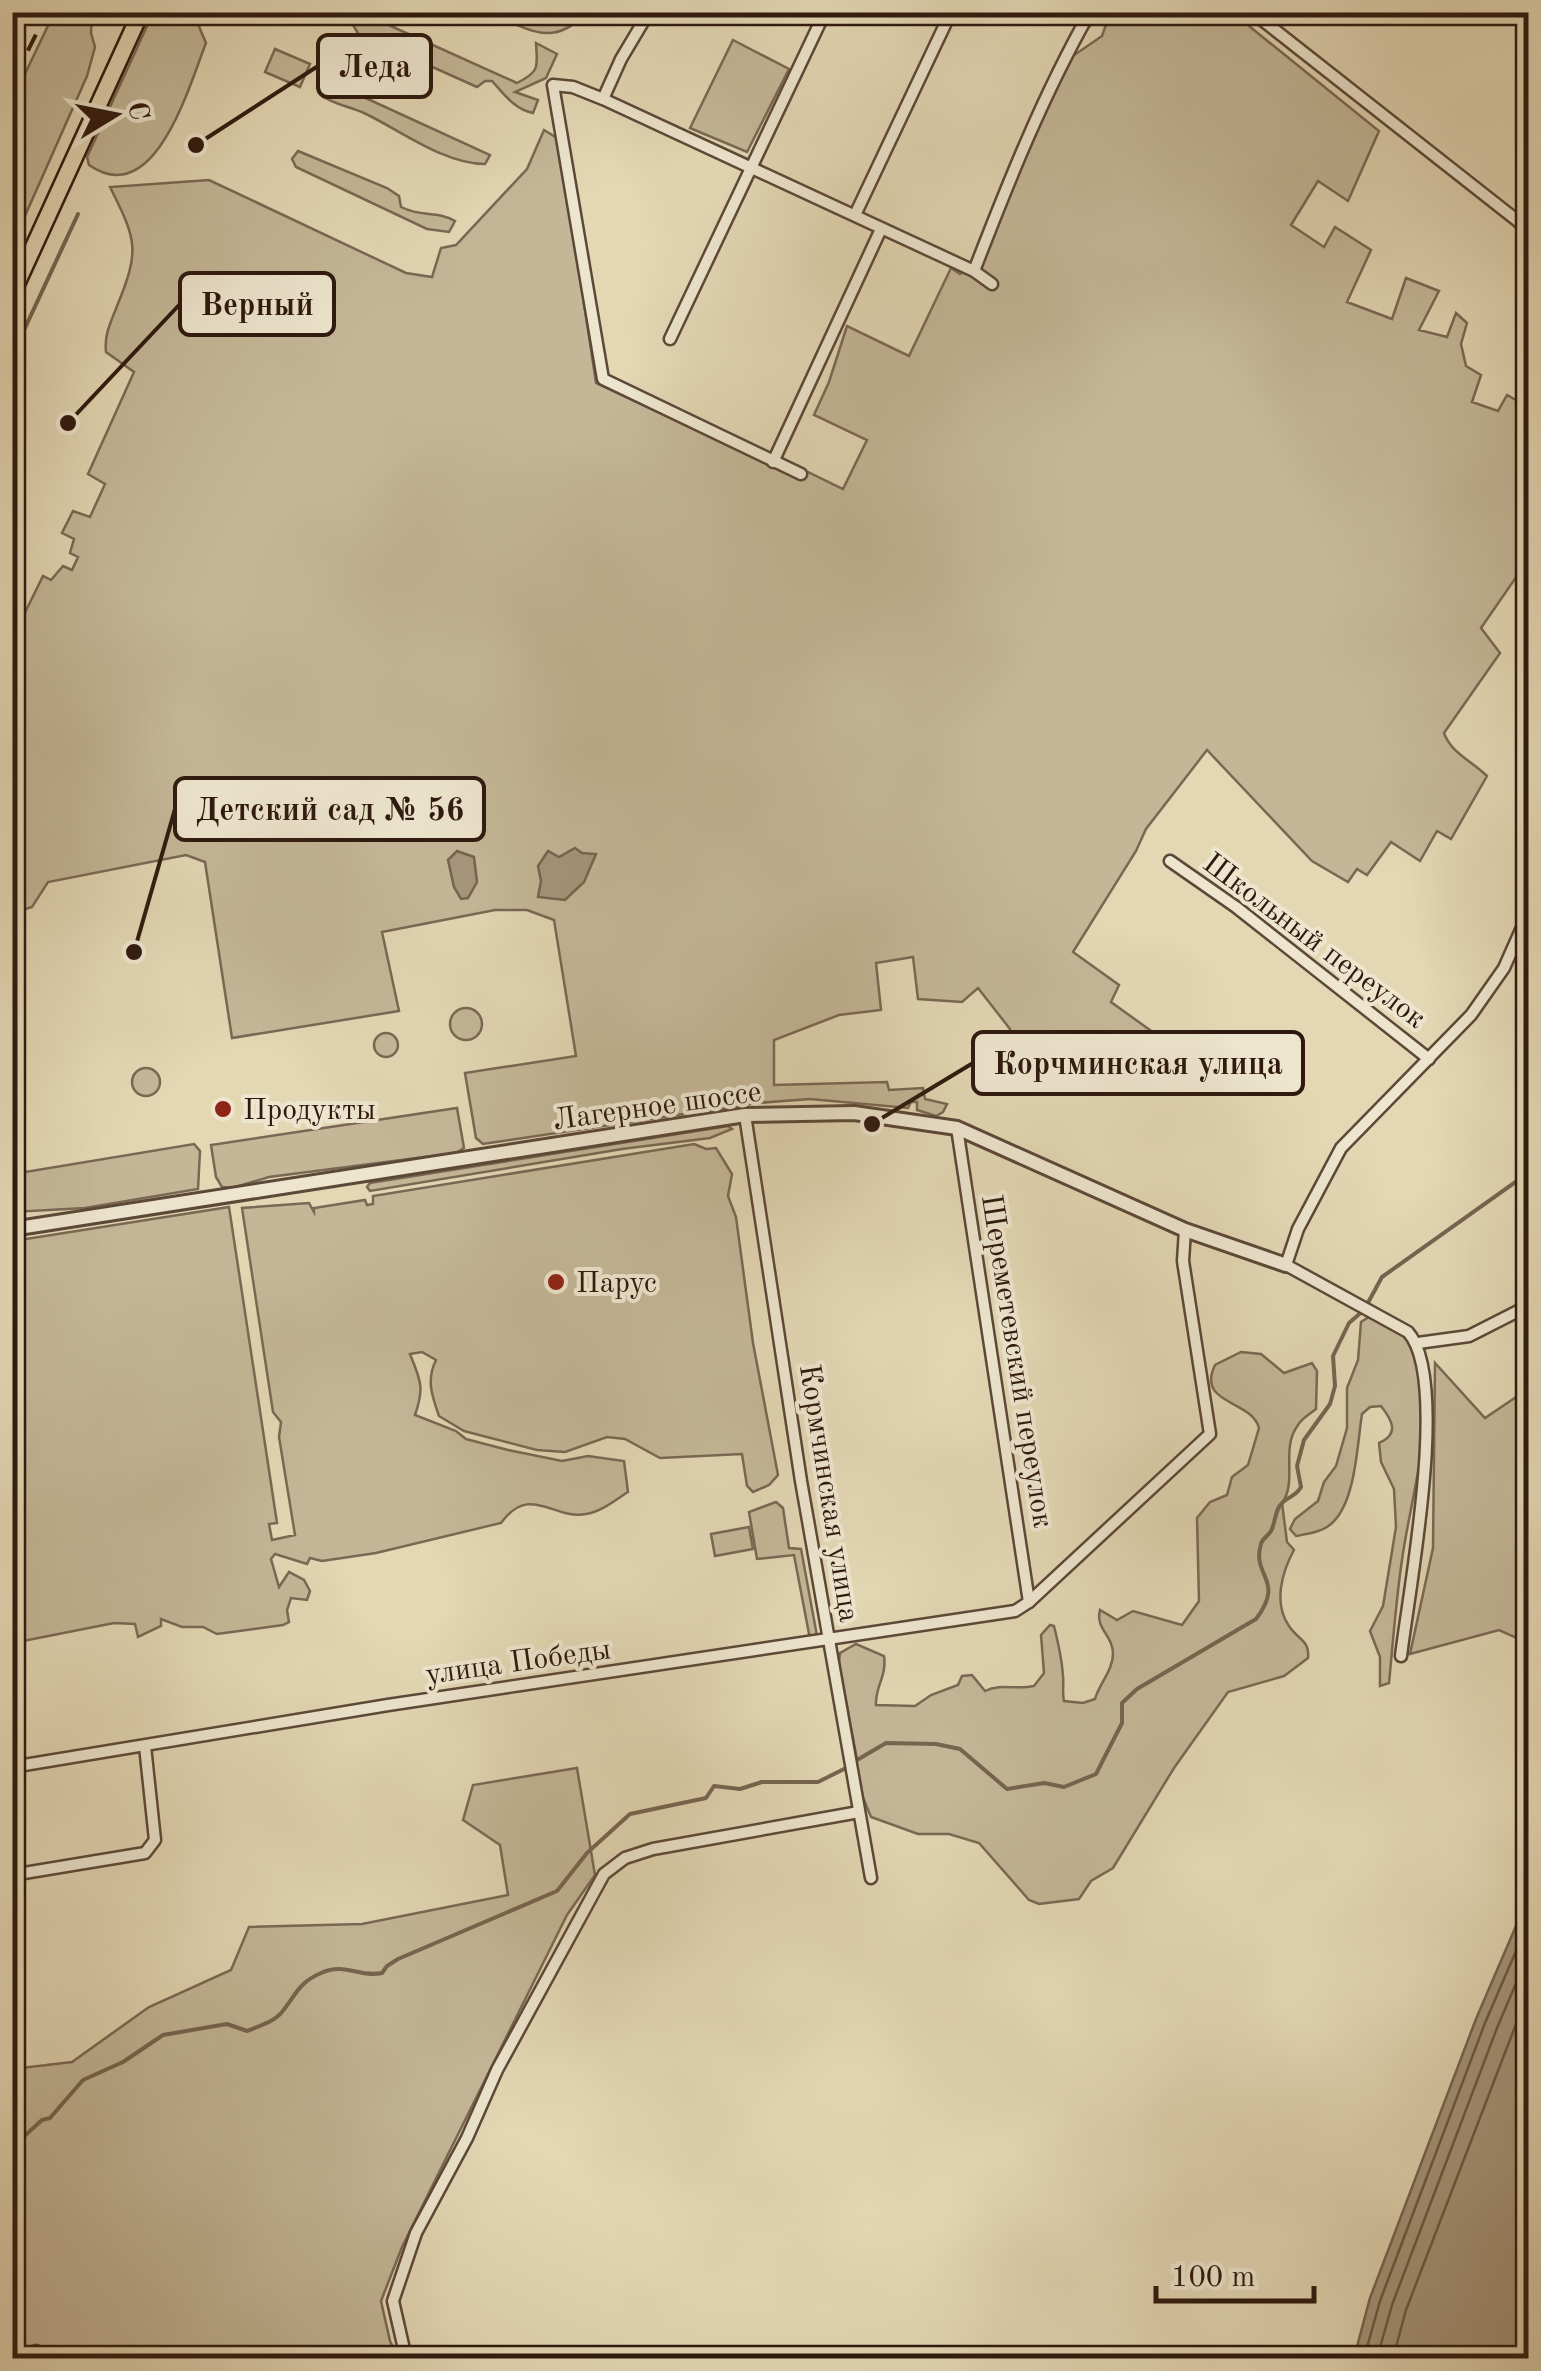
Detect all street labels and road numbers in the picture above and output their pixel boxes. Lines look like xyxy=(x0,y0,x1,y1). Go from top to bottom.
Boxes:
street label: Школьный переулок xyxy=(1197,848,1431,1035)
street label: Лагерное шоссе xyxy=(551,1077,763,1136)
street label: Шереметевский переулок xyxy=(975,1192,1057,1530)
street label: Кормчинская улица xyxy=(793,1362,863,1625)
street label: улица Победы xyxy=(424,1635,613,1691)

